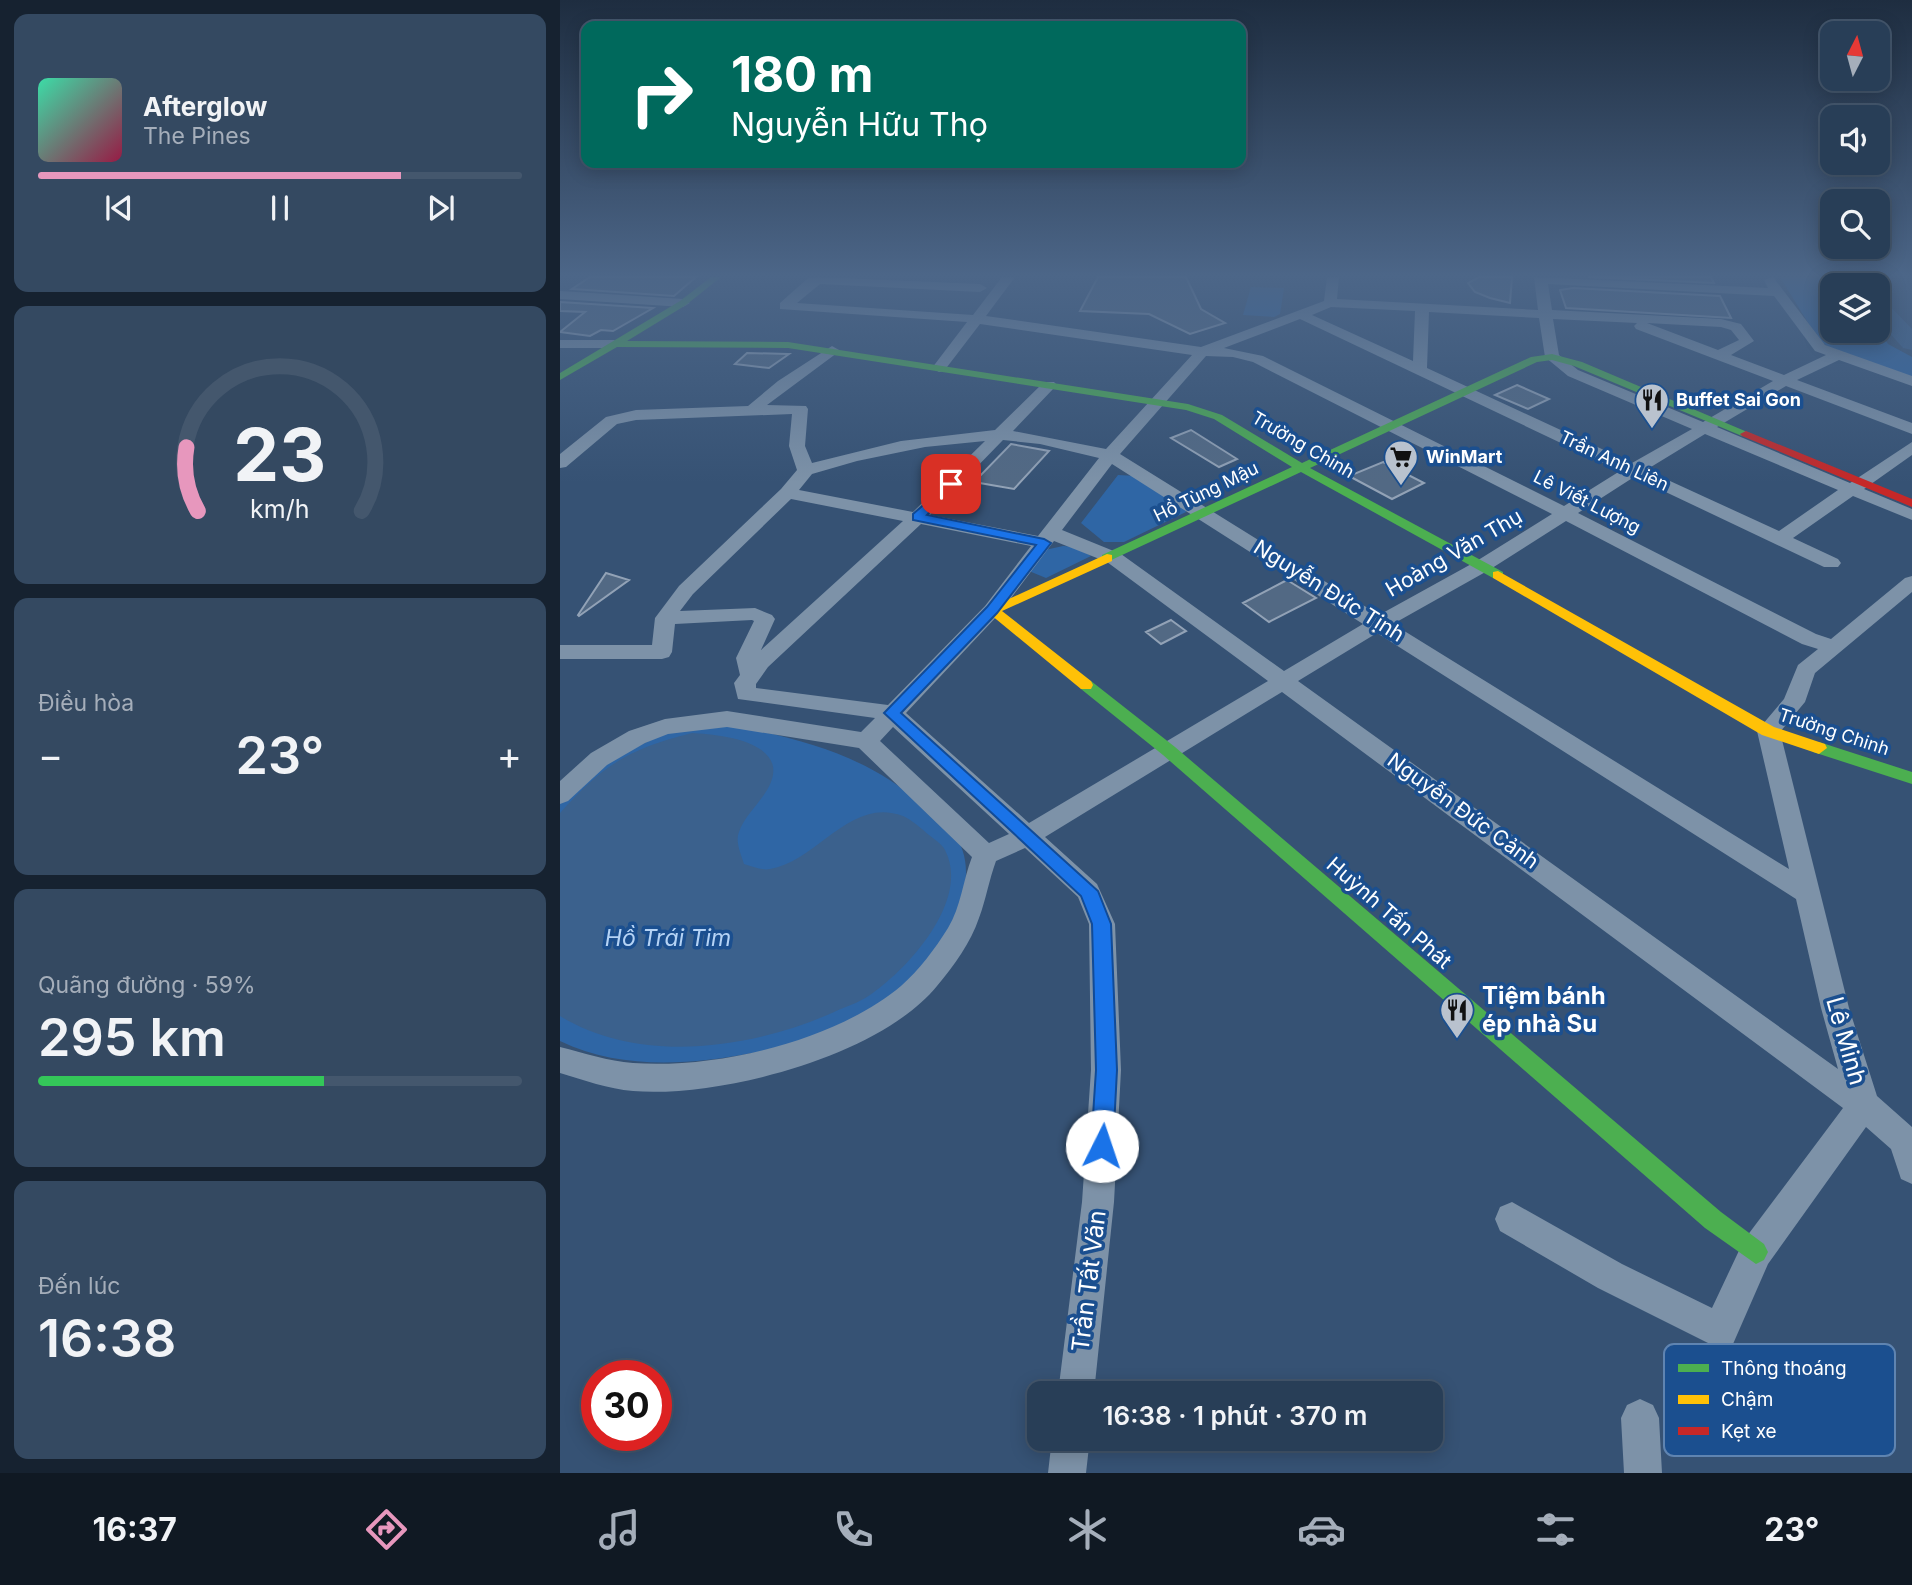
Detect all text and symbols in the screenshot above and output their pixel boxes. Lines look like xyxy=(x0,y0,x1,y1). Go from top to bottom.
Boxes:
north arrow xyxy=(1820,21,1890,91)
map controls xyxy=(1820,21,1890,343)
text: 180 m xyxy=(731,45,873,104)
icon: right xyxy=(616,49,707,140)
text: Afterglow xyxy=(143,91,267,122)
text: Nguyễn Hữu Thọ xyxy=(731,105,988,144)
button: sound xyxy=(1820,105,1890,175)
text: The Pines xyxy=(143,122,251,150)
icon: previous xyxy=(100,189,138,227)
icon: pause xyxy=(261,189,299,227)
icon: next xyxy=(422,189,460,227)
button: search xyxy=(1820,189,1890,259)
button: layers xyxy=(1820,273,1890,343)
restaurant icon: Buffet Sai Gon xyxy=(1633,381,1671,430)
place label: Buffet Sai Gon xyxy=(1676,389,1801,410)
street label: Trường Chinh xyxy=(1248,407,1358,482)
text: 23 xyxy=(234,410,326,499)
street label: Trần Anh Liên xyxy=(1556,426,1672,495)
supermarket icon: WinMart xyxy=(1382,438,1420,487)
place label: WinMart xyxy=(1426,446,1503,467)
pin xyxy=(921,454,981,514)
street label: Hồ Tùng Mậu xyxy=(1150,457,1262,526)
icon: arrive xyxy=(932,465,970,503)
street label: Lê Viết Lượng xyxy=(1530,466,1644,537)
text: km/h xyxy=(250,493,310,523)
street label: Hoàng Văn Thụ xyxy=(1381,503,1526,602)
street label: Nguyễn Đức Tịnh xyxy=(1249,534,1409,647)
text: Điều hòa xyxy=(38,689,134,717)
street label: Trường Chinh xyxy=(1776,704,1892,759)
text: 23° xyxy=(236,724,324,787)
text: − xyxy=(38,732,63,778)
text: + xyxy=(497,732,522,778)
street label: Nguyễn Đức Cảnh xyxy=(1383,747,1544,874)
street label: Huỳnh Tấn Phát xyxy=(1322,852,1457,974)
water label: Hồ Trái Tim xyxy=(605,924,731,952)
text: Quãng đường · 59% xyxy=(38,971,256,999)
place label: Tiệm bánh ép nhà Su xyxy=(1482,981,1606,1038)
restaurant icon: Tiệm bánh ép nhà Su xyxy=(1438,991,1476,1040)
street label: Lê Minh xyxy=(1820,994,1873,1088)
text: 295 km xyxy=(38,1006,226,1069)
position arrow xyxy=(1065,1109,1139,1183)
street label: Trần Tất Văn xyxy=(1065,1209,1112,1353)
text: Đến lúc xyxy=(38,1272,120,1300)
text: 16:38 xyxy=(38,1307,176,1370)
legend xyxy=(1664,1344,1895,1456)
text: Thông thoáng xyxy=(1721,1357,1847,1380)
speed limit sign: 30 xyxy=(581,1360,672,1451)
text: Chậm xyxy=(1721,1388,1773,1411)
text: 16:38 · 1 phút · 370 m xyxy=(1103,1400,1367,1431)
text: Kẹt xe xyxy=(1721,1420,1777,1443)
icon: directions xyxy=(362,1505,411,1554)
icon: music xyxy=(595,1505,644,1554)
icon: phone xyxy=(829,1505,878,1554)
icon: climate xyxy=(1063,1505,1112,1554)
icon: car xyxy=(1297,1505,1346,1554)
icon: filters xyxy=(1531,1505,1580,1554)
text: 16:37 xyxy=(92,1510,177,1549)
text: 23° xyxy=(1764,1510,1820,1549)

